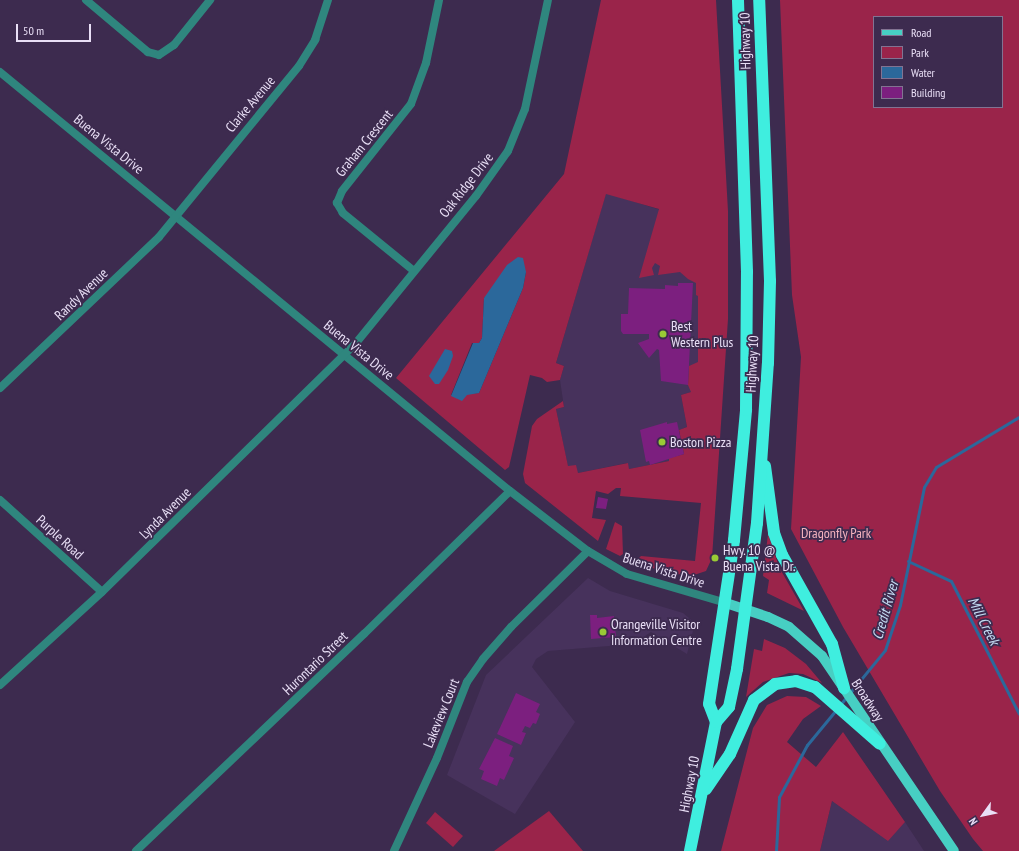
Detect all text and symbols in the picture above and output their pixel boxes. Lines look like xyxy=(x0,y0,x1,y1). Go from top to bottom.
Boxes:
street label: Highway 10 xyxy=(736,12,754,70)
scale bar xyxy=(18,16,93,42)
legend xyxy=(873,16,1003,108)
text: 50 m xyxy=(23,23,44,38)
text: Road xyxy=(911,25,931,40)
text: Park xyxy=(911,45,929,60)
text: Water xyxy=(911,65,935,80)
street label: Clarke Avenue xyxy=(222,72,278,136)
text: Building xyxy=(911,85,946,100)
street label: Graham Crescent xyxy=(332,106,396,180)
street label: Buena Vista Drive xyxy=(71,111,147,177)
street label: Oak Ridge Drive xyxy=(435,149,497,221)
street label: Randy Avenue xyxy=(51,264,111,324)
street label: Buena Vista Drive xyxy=(321,317,397,383)
place label: Best Western Plus xyxy=(671,318,733,350)
marker: Best Western Plus xyxy=(658,329,668,339)
street label: Highway 10 xyxy=(742,335,762,393)
place label: Boston Pizza xyxy=(670,434,731,450)
marker: Boston Pizza xyxy=(657,437,667,447)
street label: Lynda Avenue xyxy=(136,484,194,542)
street label: Purple Road xyxy=(33,511,87,563)
park label: Dragonfly Park xyxy=(801,525,871,541)
place label: Hwy. 10 @ Buena Vista Dr. xyxy=(723,542,796,574)
street label: Buena Vista Drive xyxy=(621,549,707,591)
marker: Hwy. 10 @ Buena Vista Dr. xyxy=(710,553,720,563)
water label: Credit River xyxy=(868,578,902,642)
water label: Mill Creek xyxy=(964,594,1004,648)
place label: Orangeville Visitor Information Centre xyxy=(611,616,702,648)
marker: Orangeville Visitor Information Centre xyxy=(598,627,608,637)
street label: Hurontario Street xyxy=(279,628,351,698)
street label: Lakeview Court xyxy=(419,676,463,750)
street label: Broadway xyxy=(848,676,888,724)
street label: Highway 10 xyxy=(675,754,703,814)
north arrow xyxy=(963,795,1003,835)
text: N xyxy=(965,815,980,828)

